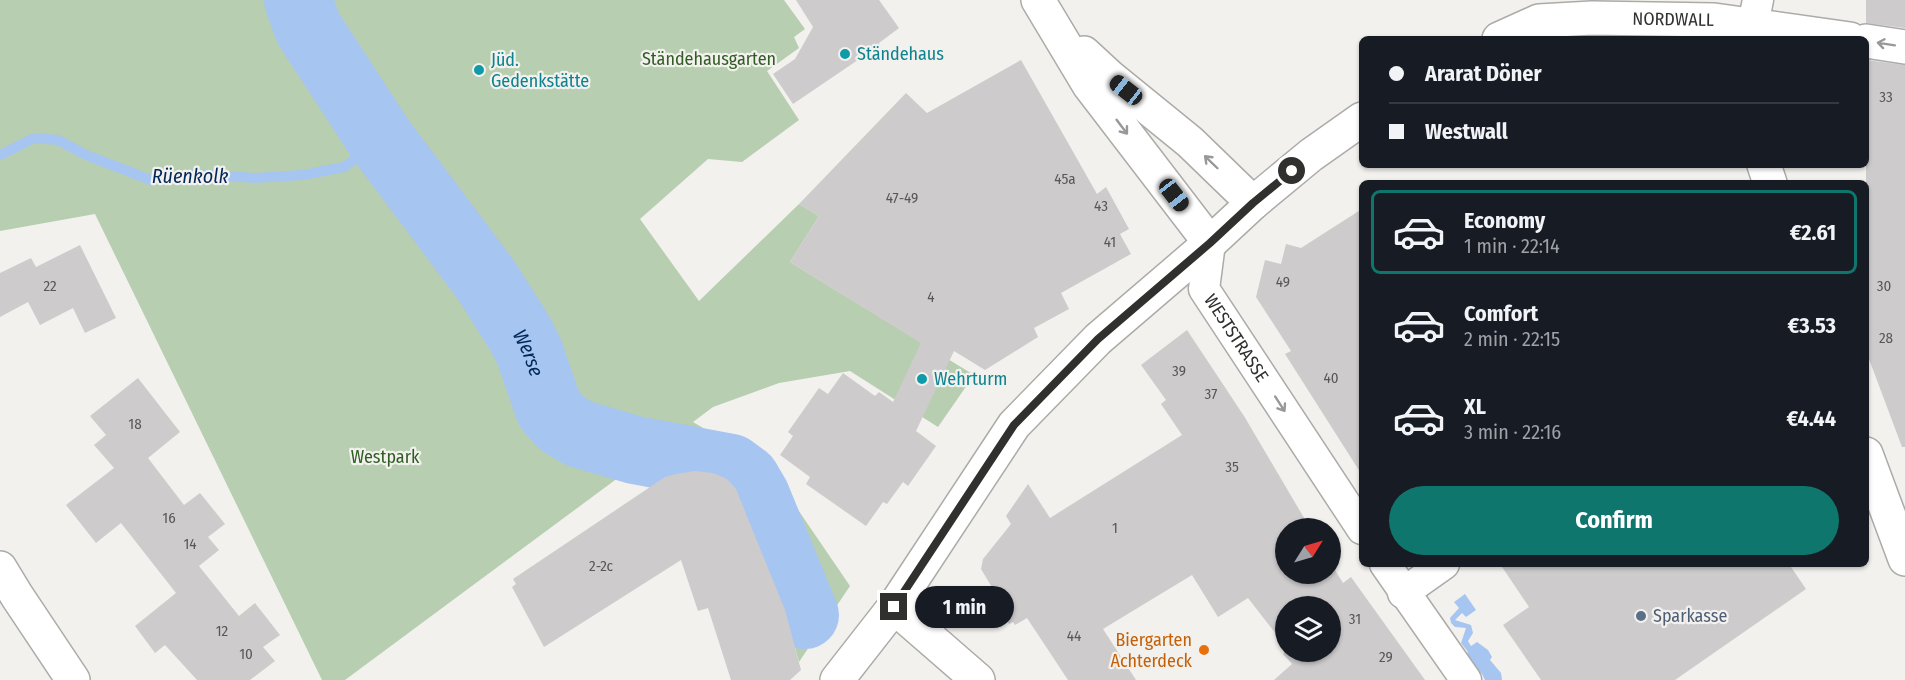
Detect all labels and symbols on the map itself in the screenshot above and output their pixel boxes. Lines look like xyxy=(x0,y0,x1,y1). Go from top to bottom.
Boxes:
street label: NORDWALL xyxy=(1632,8,1714,31)
one-way arrow xyxy=(1876,39,1896,50)
place label: Ständehaus xyxy=(857,43,944,65)
marker: Ständehaus xyxy=(838,47,852,61)
park label: Ständehausgarten xyxy=(642,48,776,70)
place label: Jüd. Gedenkstätte xyxy=(491,49,589,92)
marker: Jüd. Gedenkstätte xyxy=(472,63,486,77)
car xyxy=(1106,72,1146,108)
house number: 33 xyxy=(1879,88,1893,106)
one-way arrow xyxy=(1115,119,1128,135)
one-way arrow xyxy=(1204,154,1219,169)
route start xyxy=(1278,157,1305,184)
water label: Rüenkolk xyxy=(152,164,228,188)
house number: 45a xyxy=(1054,170,1076,188)
car xyxy=(1156,175,1192,215)
house number: 47-49 xyxy=(886,189,918,207)
house number: 43 xyxy=(1094,197,1108,215)
house number: 41 xyxy=(1104,233,1116,251)
house number: 49 xyxy=(1276,273,1290,291)
house number: 22 xyxy=(43,277,57,295)
house number: 30 xyxy=(1877,277,1891,295)
house number: 4 xyxy=(927,288,935,306)
street label: WESTSTRASSE xyxy=(1199,290,1273,386)
water label: Werse xyxy=(508,325,549,380)
house number: 28 xyxy=(1879,329,1893,347)
house number: 39 xyxy=(1172,362,1186,380)
place label: Wehrturm xyxy=(934,368,1007,390)
house number: 40 xyxy=(1323,369,1339,387)
marker: Wehrturm xyxy=(915,372,929,386)
house number: 37 xyxy=(1205,385,1217,403)
one-way arrow xyxy=(1274,395,1287,412)
house number: 18 xyxy=(128,415,142,433)
park label: Westpark xyxy=(351,446,420,468)
house number: 35 xyxy=(1225,458,1239,476)
house number: 16 xyxy=(162,509,176,527)
north arrow xyxy=(1275,518,1341,584)
house number: 1 xyxy=(1112,519,1118,537)
house number: 14 xyxy=(183,535,197,553)
house number: 2-2c xyxy=(589,557,614,575)
callout: 1 min xyxy=(915,586,1014,628)
route end xyxy=(880,593,907,620)
place label: Sparkasse xyxy=(1653,605,1727,627)
marker: Sparkasse xyxy=(1634,609,1648,623)
house number: 31 xyxy=(1349,610,1361,628)
house number: 12 xyxy=(216,622,229,640)
house number: 44 xyxy=(1067,627,1081,645)
place label: Biergarten Achterdeck xyxy=(1110,629,1193,672)
marker: Biergarten Achterdeck xyxy=(1197,643,1211,657)
house number: 10 xyxy=(239,645,253,663)
house number: 29 xyxy=(1379,648,1393,666)

